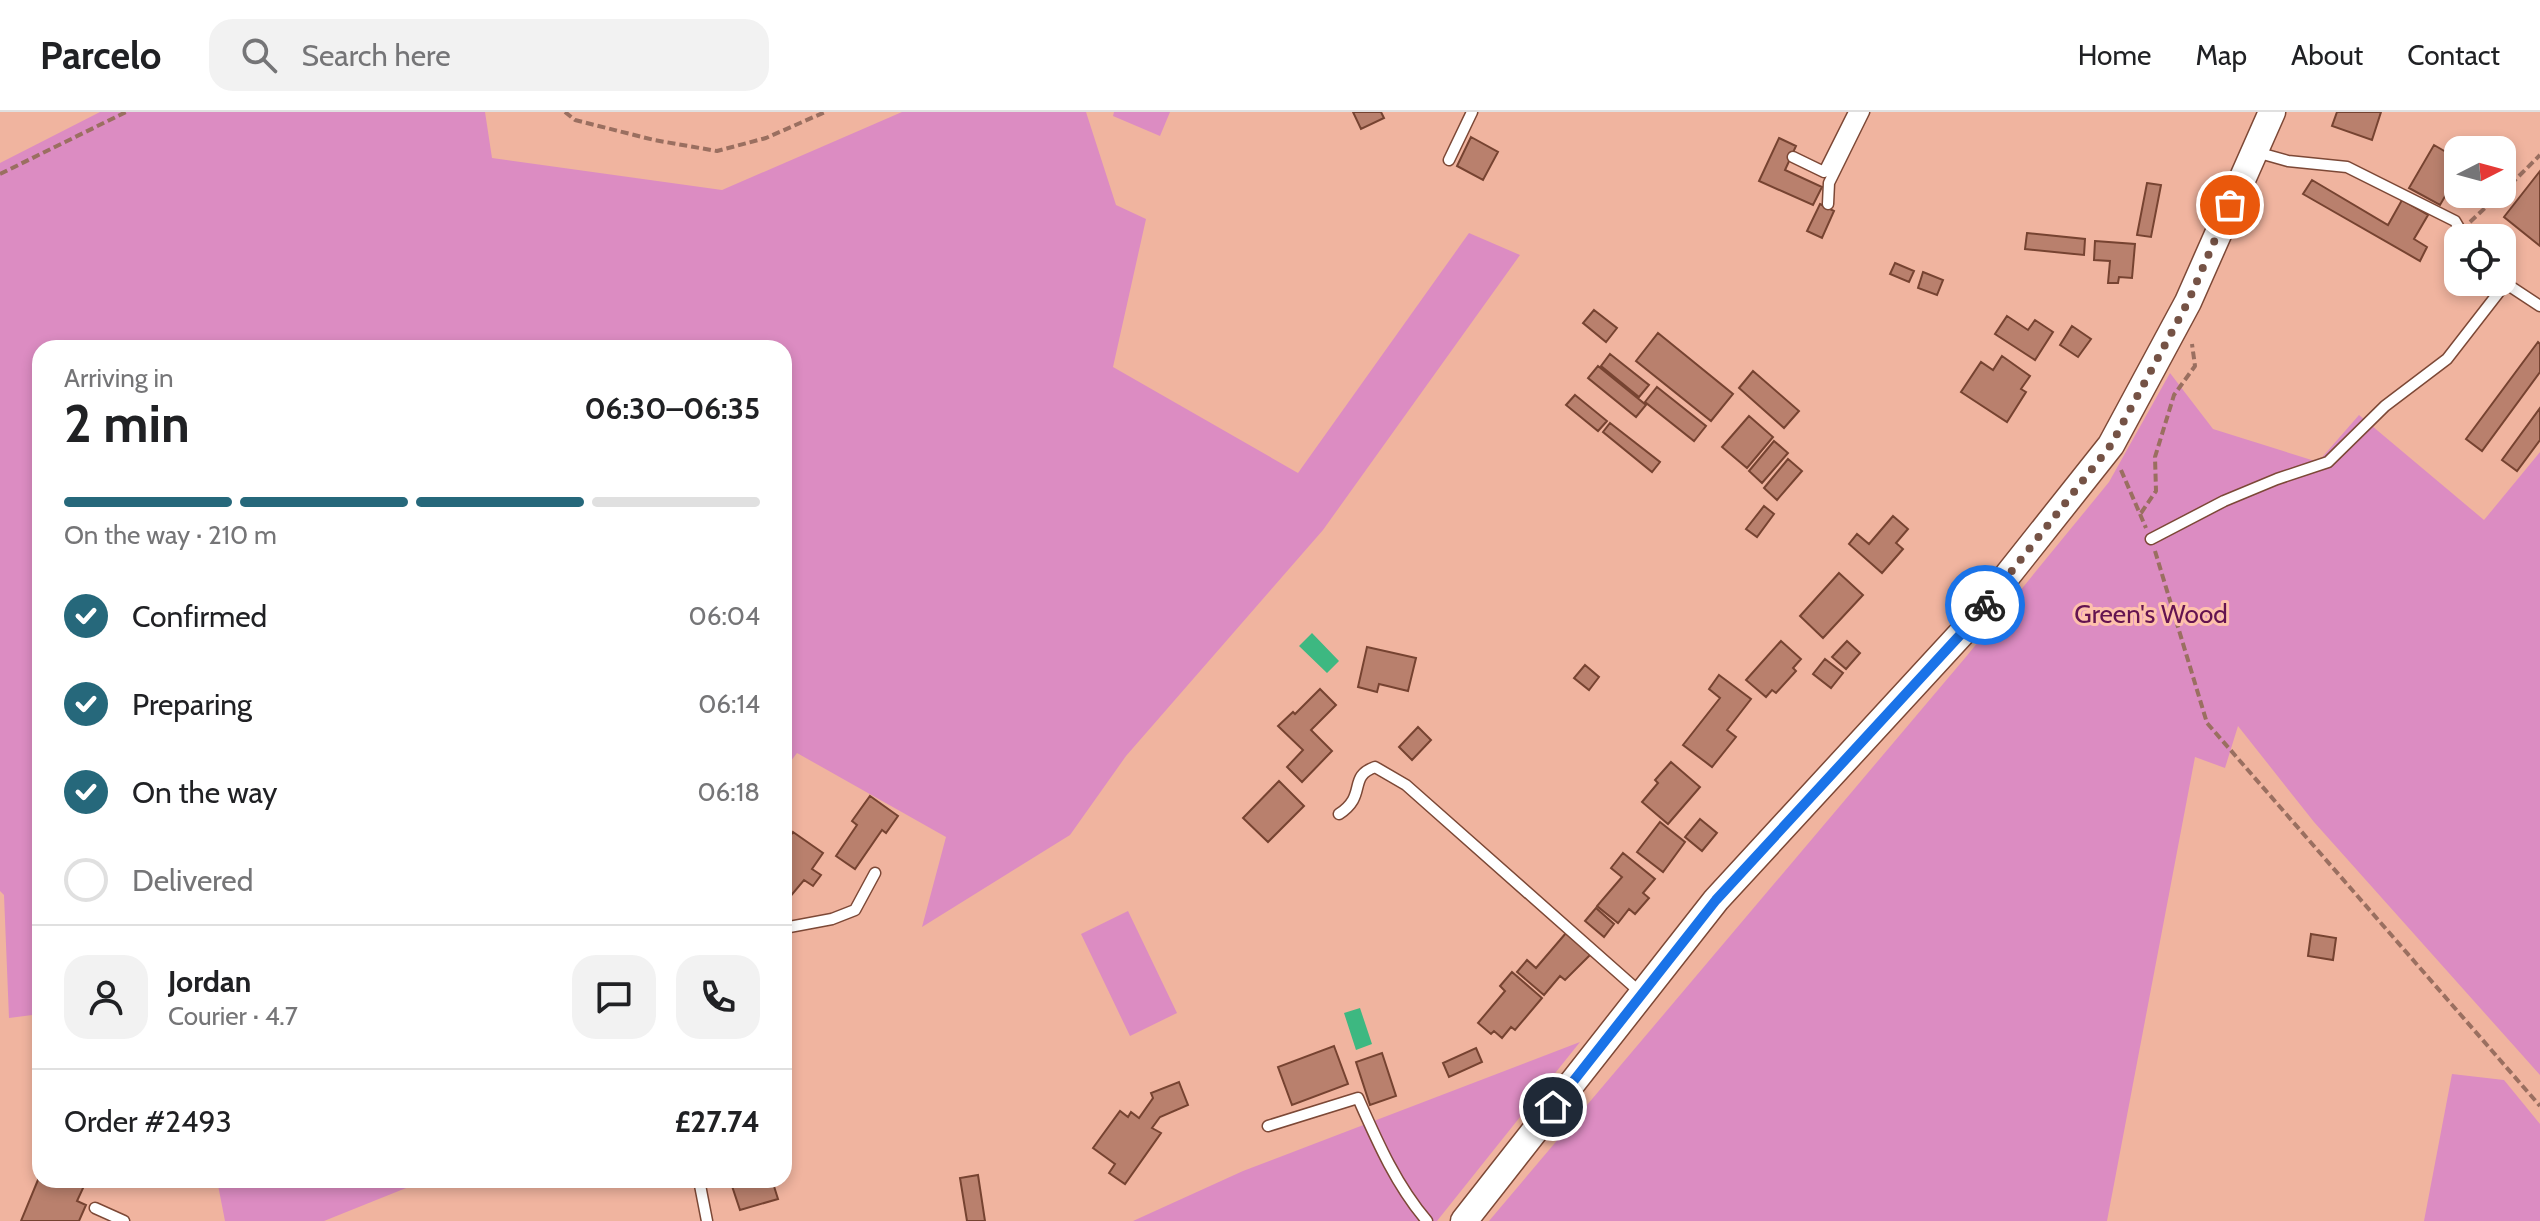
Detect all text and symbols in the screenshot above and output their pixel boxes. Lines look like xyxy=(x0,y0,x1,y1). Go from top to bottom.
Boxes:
search box xyxy=(209,19,769,91)
text: Parcelo xyxy=(40,32,161,79)
icon: search xyxy=(237,33,281,77)
text: Search here xyxy=(301,37,451,74)
text: Home xyxy=(2078,38,2151,72)
text: Map xyxy=(2195,38,2247,72)
text: About xyxy=(2291,38,2363,72)
text: Contact xyxy=(2407,38,2500,72)
north arrow xyxy=(2444,136,2516,208)
map controls xyxy=(2444,136,2516,296)
pin xyxy=(2196,171,2264,239)
icon: bag xyxy=(2208,183,2252,227)
button: locate xyxy=(2444,224,2516,296)
text: Arriving in xyxy=(64,362,174,394)
text: 06:30–06:35 xyxy=(584,390,760,427)
text: 2 min xyxy=(64,392,190,455)
text: On the way · 210 m xyxy=(64,519,277,551)
courier xyxy=(1945,565,2025,645)
icon: bike xyxy=(1963,583,2007,627)
icon: check xyxy=(64,594,108,638)
text: Confirmed xyxy=(132,598,267,635)
park label: Green's Wood xyxy=(2074,598,2228,630)
text: 06:04 xyxy=(688,600,760,632)
icon: check xyxy=(64,682,108,726)
text: Preparing xyxy=(132,686,252,723)
text: 06:14 xyxy=(698,688,760,720)
icon: check xyxy=(64,770,108,814)
text: On the way xyxy=(132,774,277,811)
text: 06:18 xyxy=(697,776,760,808)
text: Delivered xyxy=(132,862,253,899)
button: person xyxy=(64,955,148,1039)
button: chat xyxy=(572,955,656,1039)
button: phone xyxy=(676,955,760,1039)
text: Jordan xyxy=(168,963,251,1000)
text: Courier · 4.7 xyxy=(168,1000,298,1032)
pin xyxy=(1519,1073,1587,1141)
icon: home xyxy=(1531,1085,1575,1129)
text: Order #2493 xyxy=(64,1103,232,1140)
text: £27.74 xyxy=(675,1103,760,1140)

